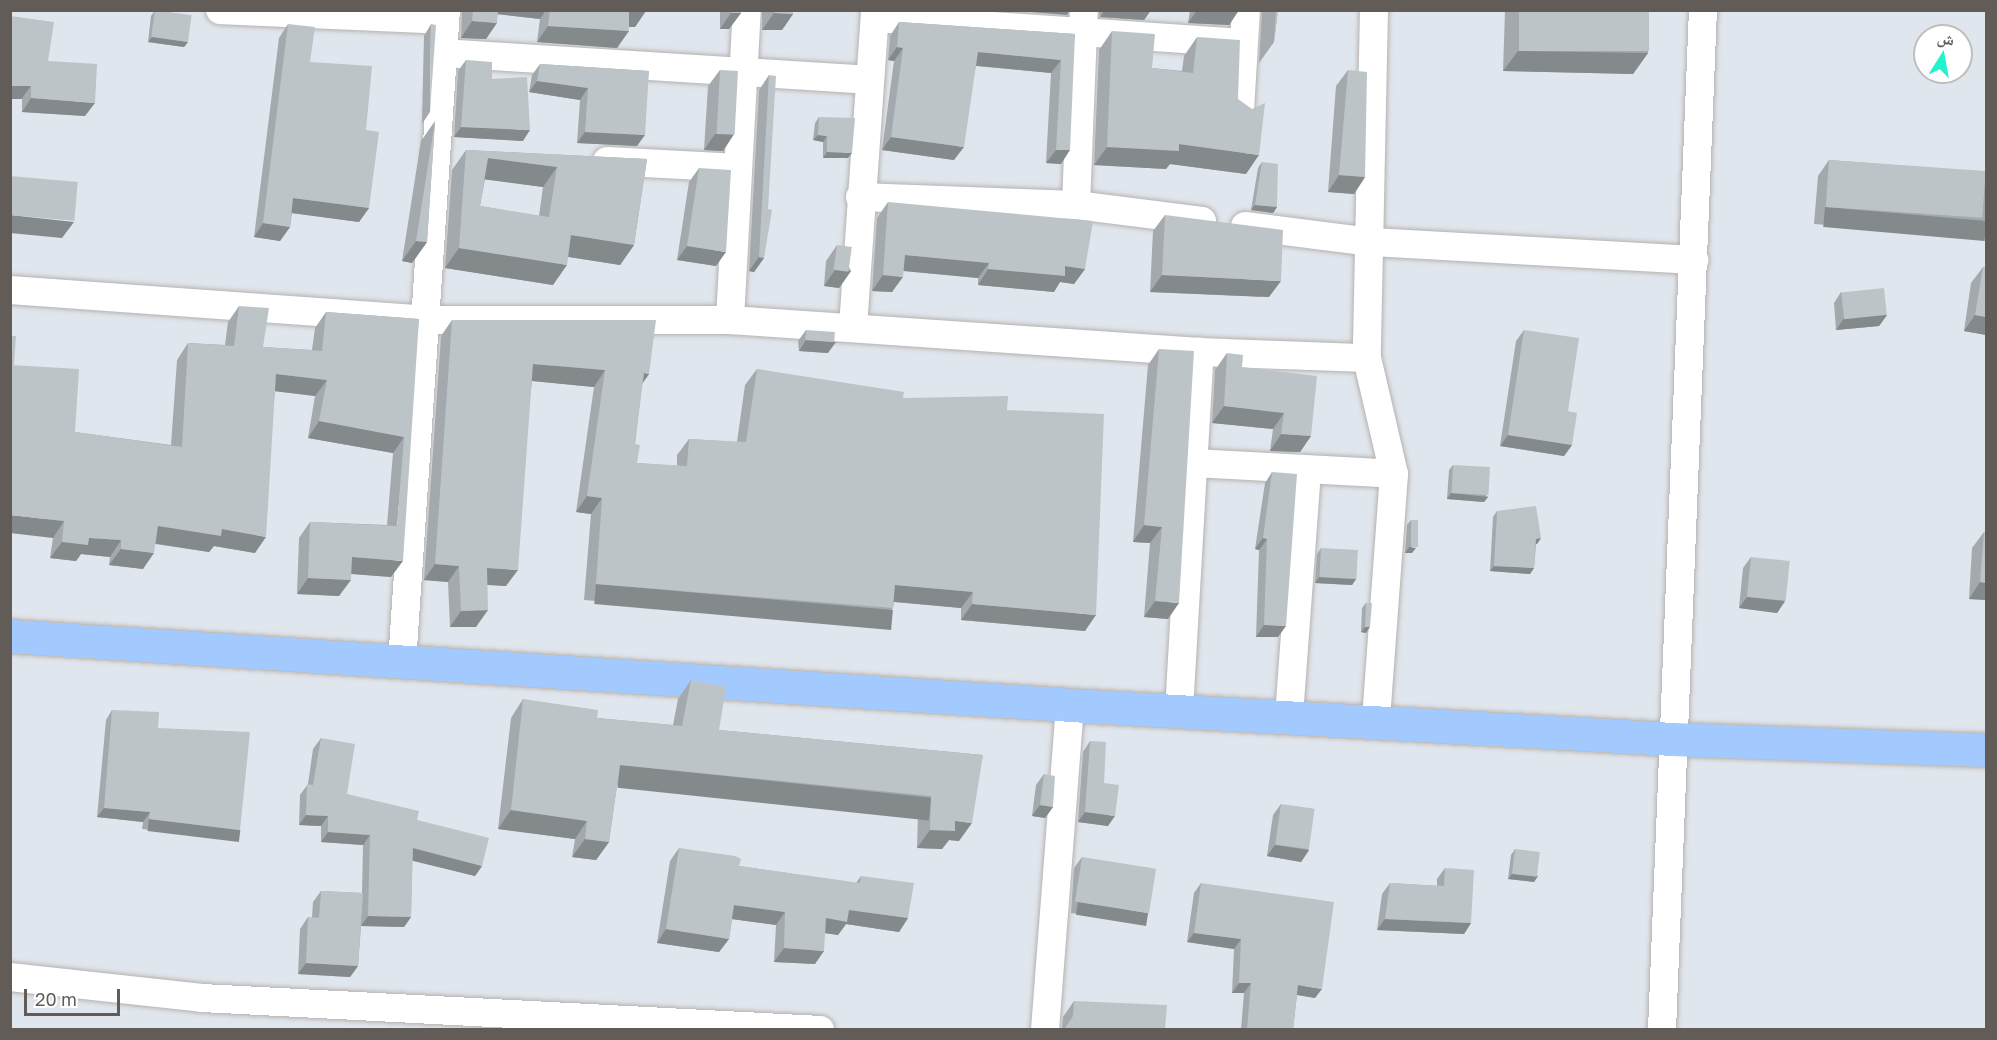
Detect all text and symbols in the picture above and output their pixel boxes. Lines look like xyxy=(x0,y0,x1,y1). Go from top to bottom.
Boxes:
north arrow xyxy=(1913,24,1973,84)
text: ش xyxy=(1936,27,1956,50)
scale bar xyxy=(27,977,123,1015)
text: 20 m xyxy=(35,988,77,1010)

